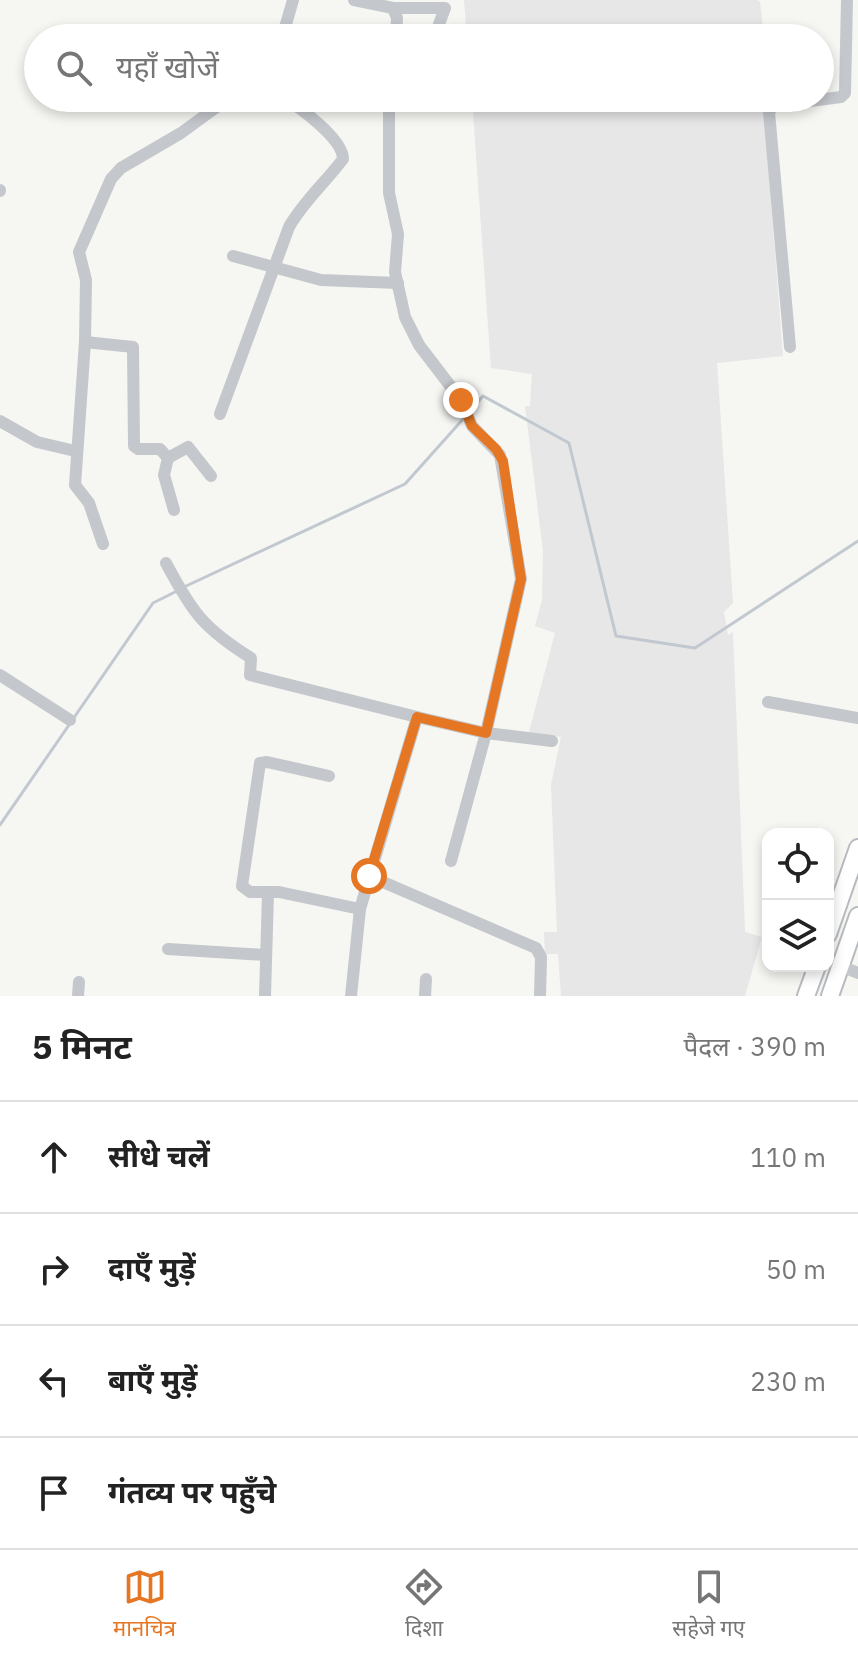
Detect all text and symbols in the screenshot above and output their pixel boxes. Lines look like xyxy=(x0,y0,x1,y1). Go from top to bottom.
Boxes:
search box xyxy=(24,24,834,112)
icon: search xyxy=(52,46,96,90)
text: यहाँ खोजें xyxy=(116,47,219,86)
route end xyxy=(443,382,479,418)
map controls xyxy=(762,828,834,972)
button: locate xyxy=(762,828,834,900)
route start xyxy=(351,858,387,894)
button: layers xyxy=(762,900,834,972)
text: 5 मिनट xyxy=(32,1024,132,1068)
text: पैदल · 390 m xyxy=(683,1029,826,1063)
icon: ahead xyxy=(32,1135,76,1179)
text: सीधे चलें xyxy=(108,1136,210,1175)
text: 110 m xyxy=(750,1140,826,1174)
icon: right xyxy=(32,1247,76,1291)
text: दाएँ मुड़ें xyxy=(108,1248,196,1287)
text: 50 m xyxy=(766,1252,826,1286)
icon: left xyxy=(32,1359,76,1403)
text: बाएँ मुड़ें xyxy=(108,1360,197,1399)
text: 230 m xyxy=(750,1364,826,1398)
icon: arrive xyxy=(32,1471,76,1515)
text: गंतव्य पर पहुँचे xyxy=(108,1472,276,1511)
tab: मानचित्र xyxy=(113,1565,176,1645)
tab: दिशा xyxy=(402,1565,446,1645)
tab: सहेजे गए xyxy=(672,1565,745,1645)

